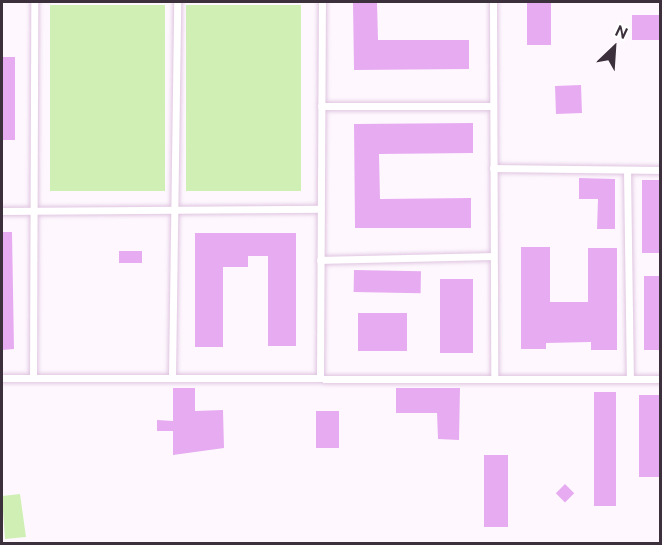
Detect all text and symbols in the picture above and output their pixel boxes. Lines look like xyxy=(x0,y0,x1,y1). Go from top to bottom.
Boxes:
north arrow xyxy=(584,18,644,78)
text: N xyxy=(612,21,631,42)

